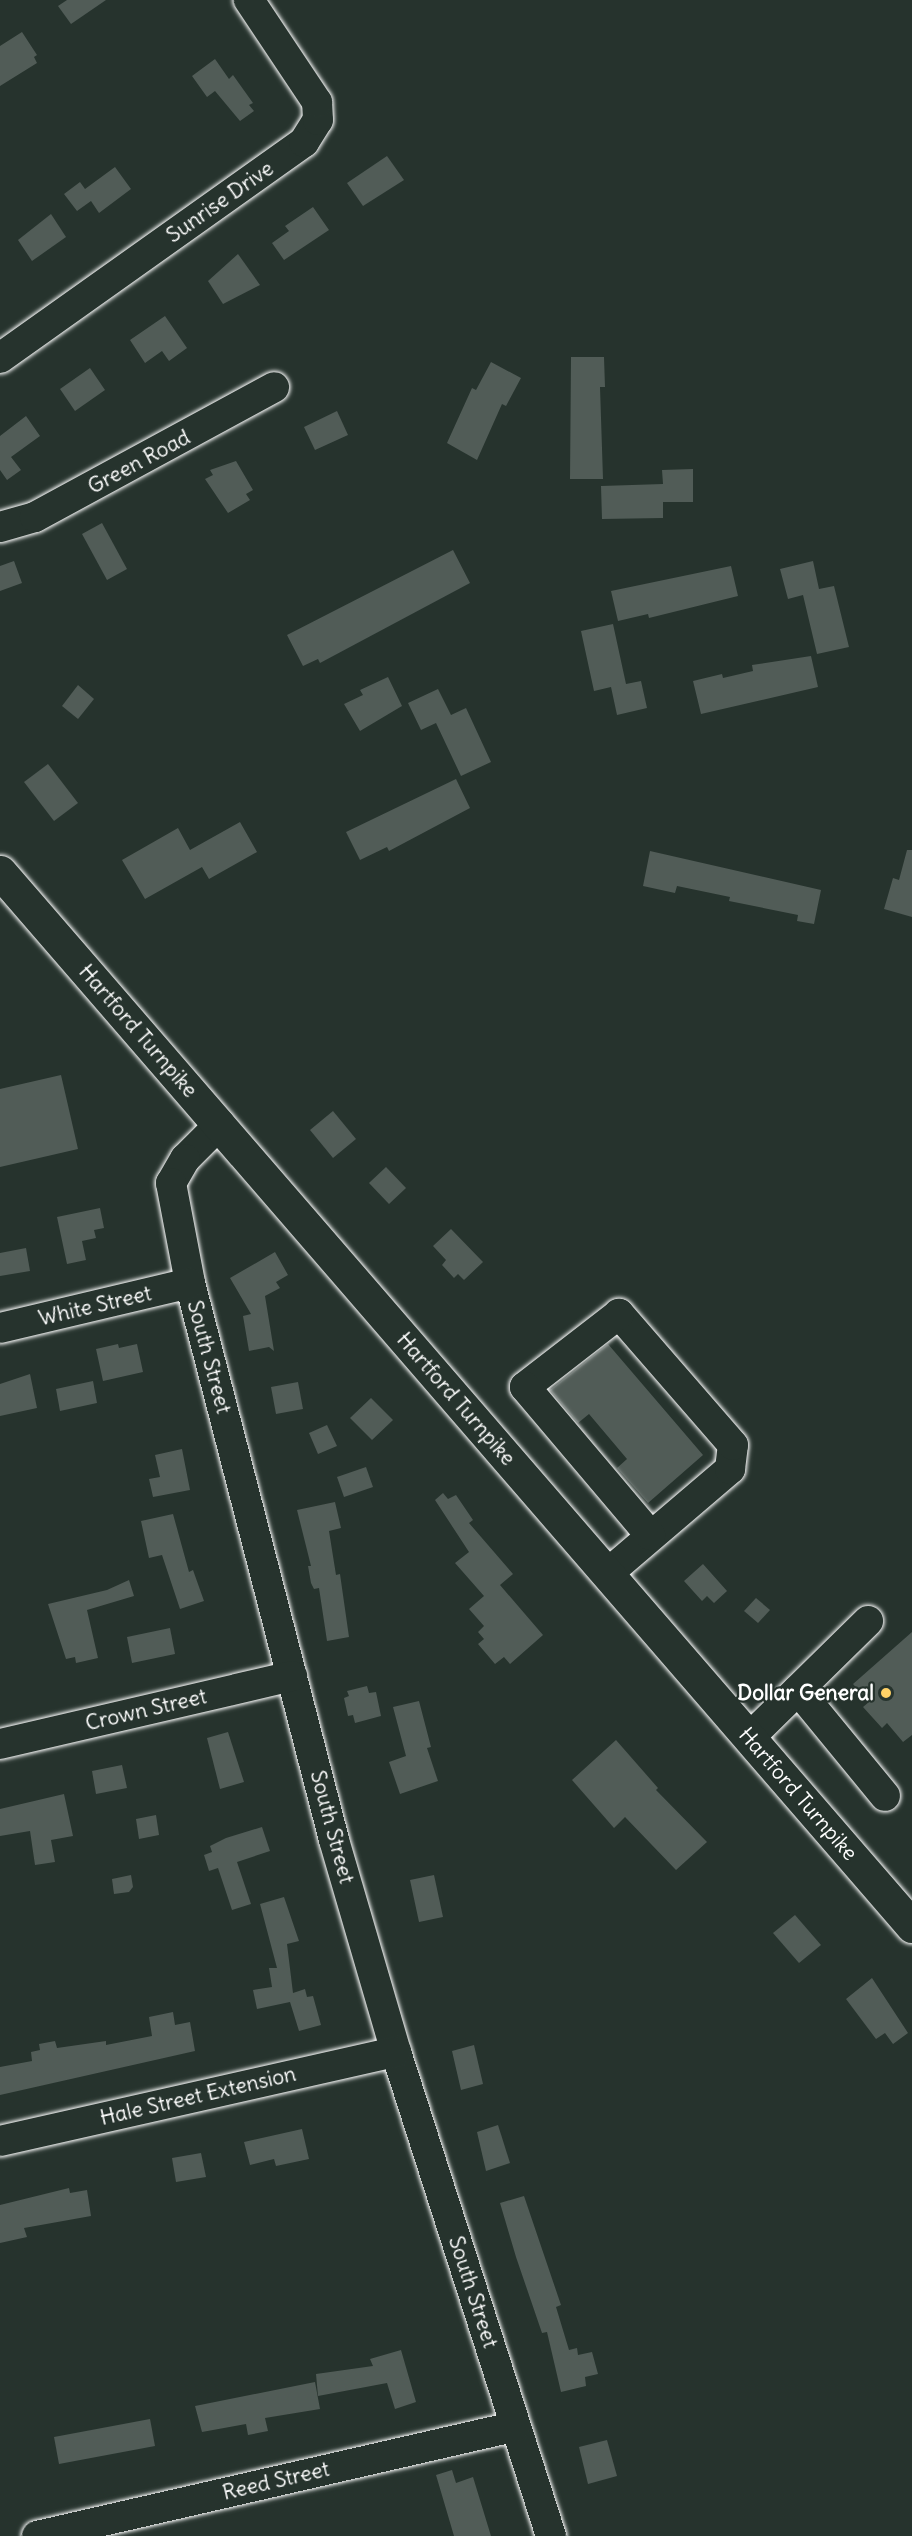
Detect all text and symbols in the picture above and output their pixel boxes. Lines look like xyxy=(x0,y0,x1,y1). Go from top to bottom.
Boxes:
street label: Sunrise Drive xyxy=(162,156,278,248)
street label: Green Road xyxy=(84,425,194,499)
street label: Hartford Turnpike xyxy=(73,959,203,1103)
street label: White Street xyxy=(36,1281,154,1331)
street label: South Street xyxy=(182,1298,236,1416)
street label: Hartford Turnpike xyxy=(391,1327,521,1471)
place label: Dollar General xyxy=(737,1680,874,1706)
street label: Crown Street xyxy=(83,1684,209,1736)
marker: Dollar General xyxy=(879,1686,893,1700)
street label: Hartford Turnpike xyxy=(733,1722,863,1866)
street label: South Street xyxy=(305,1768,359,1886)
street label: Hale Street Extension xyxy=(98,2061,298,2131)
street label: South Street xyxy=(443,2233,503,2351)
street label: Reed Street xyxy=(220,2456,332,2506)

